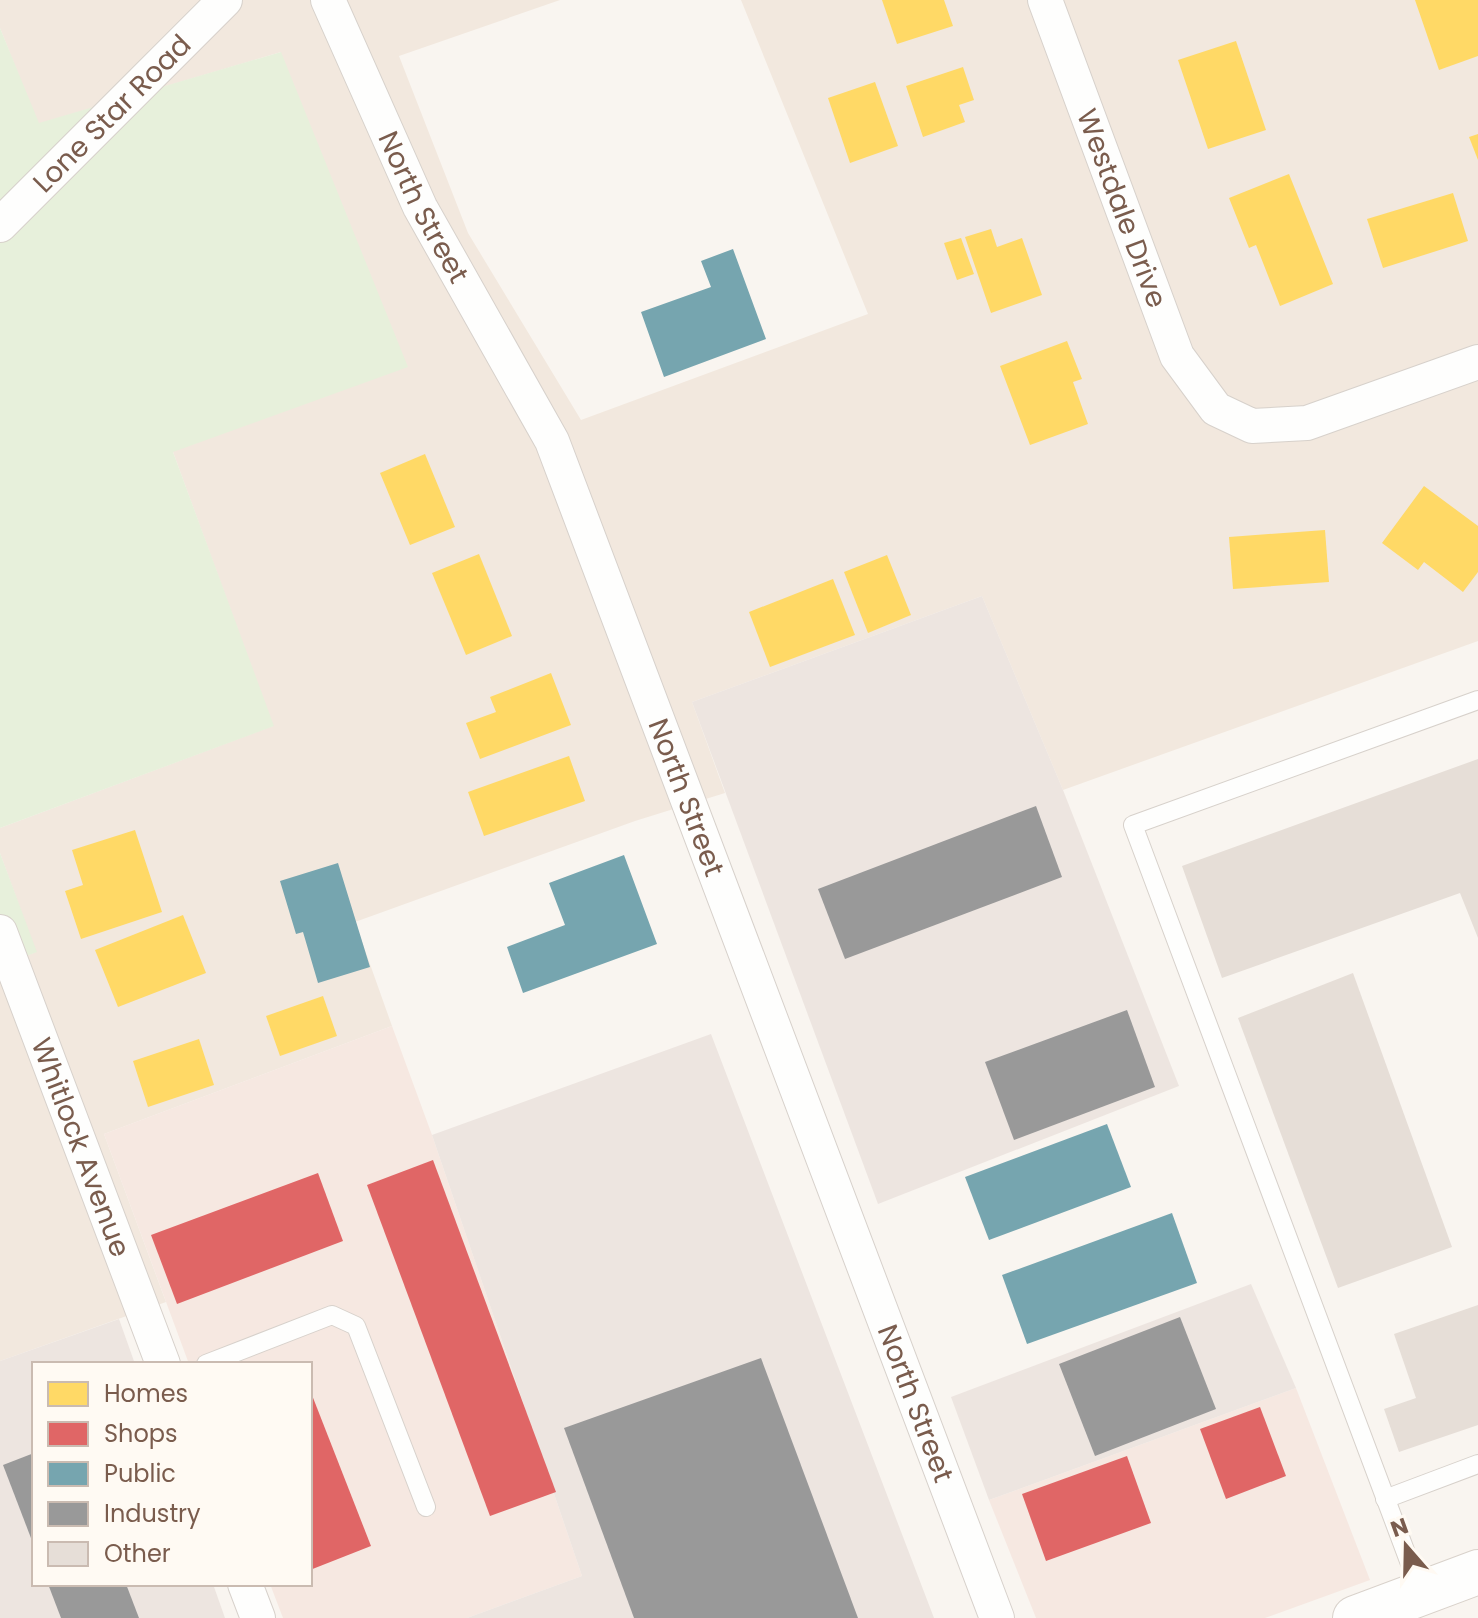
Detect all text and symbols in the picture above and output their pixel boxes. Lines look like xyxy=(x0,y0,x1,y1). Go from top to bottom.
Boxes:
street label: Lone Star Road xyxy=(24,26,200,201)
street label: Westdale Drive xyxy=(1067,103,1176,313)
street label: North Street xyxy=(369,125,478,290)
street label: North Street xyxy=(639,713,734,882)
street label: Whitlock Avenue xyxy=(22,1032,140,1262)
street label: North Street xyxy=(868,1319,963,1488)
legend xyxy=(32,1362,312,1586)
text: Homes xyxy=(104,1377,188,1410)
text: Shops xyxy=(104,1417,178,1450)
text: Public xyxy=(104,1457,176,1490)
text: Industry xyxy=(104,1497,201,1530)
north arrow xyxy=(1366,1506,1446,1586)
text: N xyxy=(1386,1510,1412,1545)
text: Other xyxy=(104,1537,171,1570)

